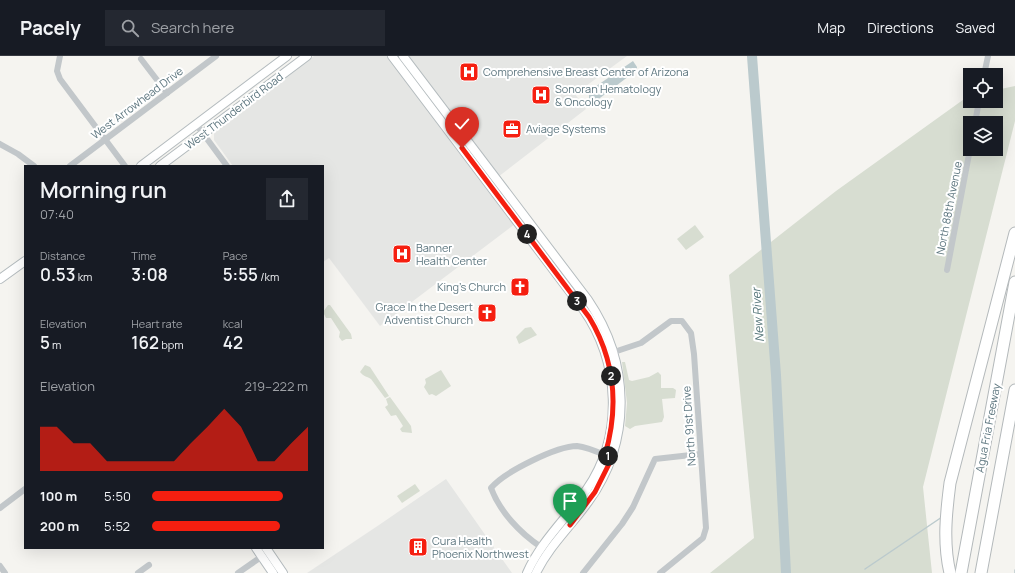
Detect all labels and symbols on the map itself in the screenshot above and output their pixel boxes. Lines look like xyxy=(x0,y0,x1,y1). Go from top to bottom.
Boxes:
hospital icon: Comprehensive Breast Center of Arizona xyxy=(458,61,480,83)
street label: West Arrowhead Drive xyxy=(88,63,186,142)
place label: Comprehensive Breast Center of Arizona xyxy=(483,64,689,79)
street label: West Thunderbird Road xyxy=(182,69,286,152)
place label: Sonoran Hematology & Oncology xyxy=(555,81,661,109)
hospital icon: Sonoran Hematology & Oncology xyxy=(530,84,552,106)
pin xyxy=(445,107,479,148)
office icon: Aviage Systems xyxy=(501,118,523,140)
place label: Aviage Systems xyxy=(526,121,606,136)
street label: North 88th Avenue xyxy=(932,159,965,256)
pin: 4 xyxy=(517,224,537,244)
place label: Banner Health Center xyxy=(416,240,487,268)
hospital icon: Banner Health Center xyxy=(391,243,413,265)
church icon: King's Church xyxy=(509,276,531,298)
place label: King's Church xyxy=(437,279,506,294)
water label: New River xyxy=(747,286,768,343)
pin: 3 xyxy=(567,291,587,311)
place label: Grace In the Desert Adventist Church xyxy=(376,299,473,327)
church icon: Grace In the Desert Adventist Church xyxy=(476,302,498,324)
pin: 2 xyxy=(601,366,621,386)
street label: Agua Fria Freeway xyxy=(972,382,1004,474)
street label: North 91st Drive xyxy=(678,385,699,467)
pin: 1 xyxy=(598,446,618,466)
pin xyxy=(553,484,587,525)
place label: Cura Health Phoenix Northwest xyxy=(432,533,529,561)
building icon: Cura Health Phoenix Northwest xyxy=(407,536,429,558)

